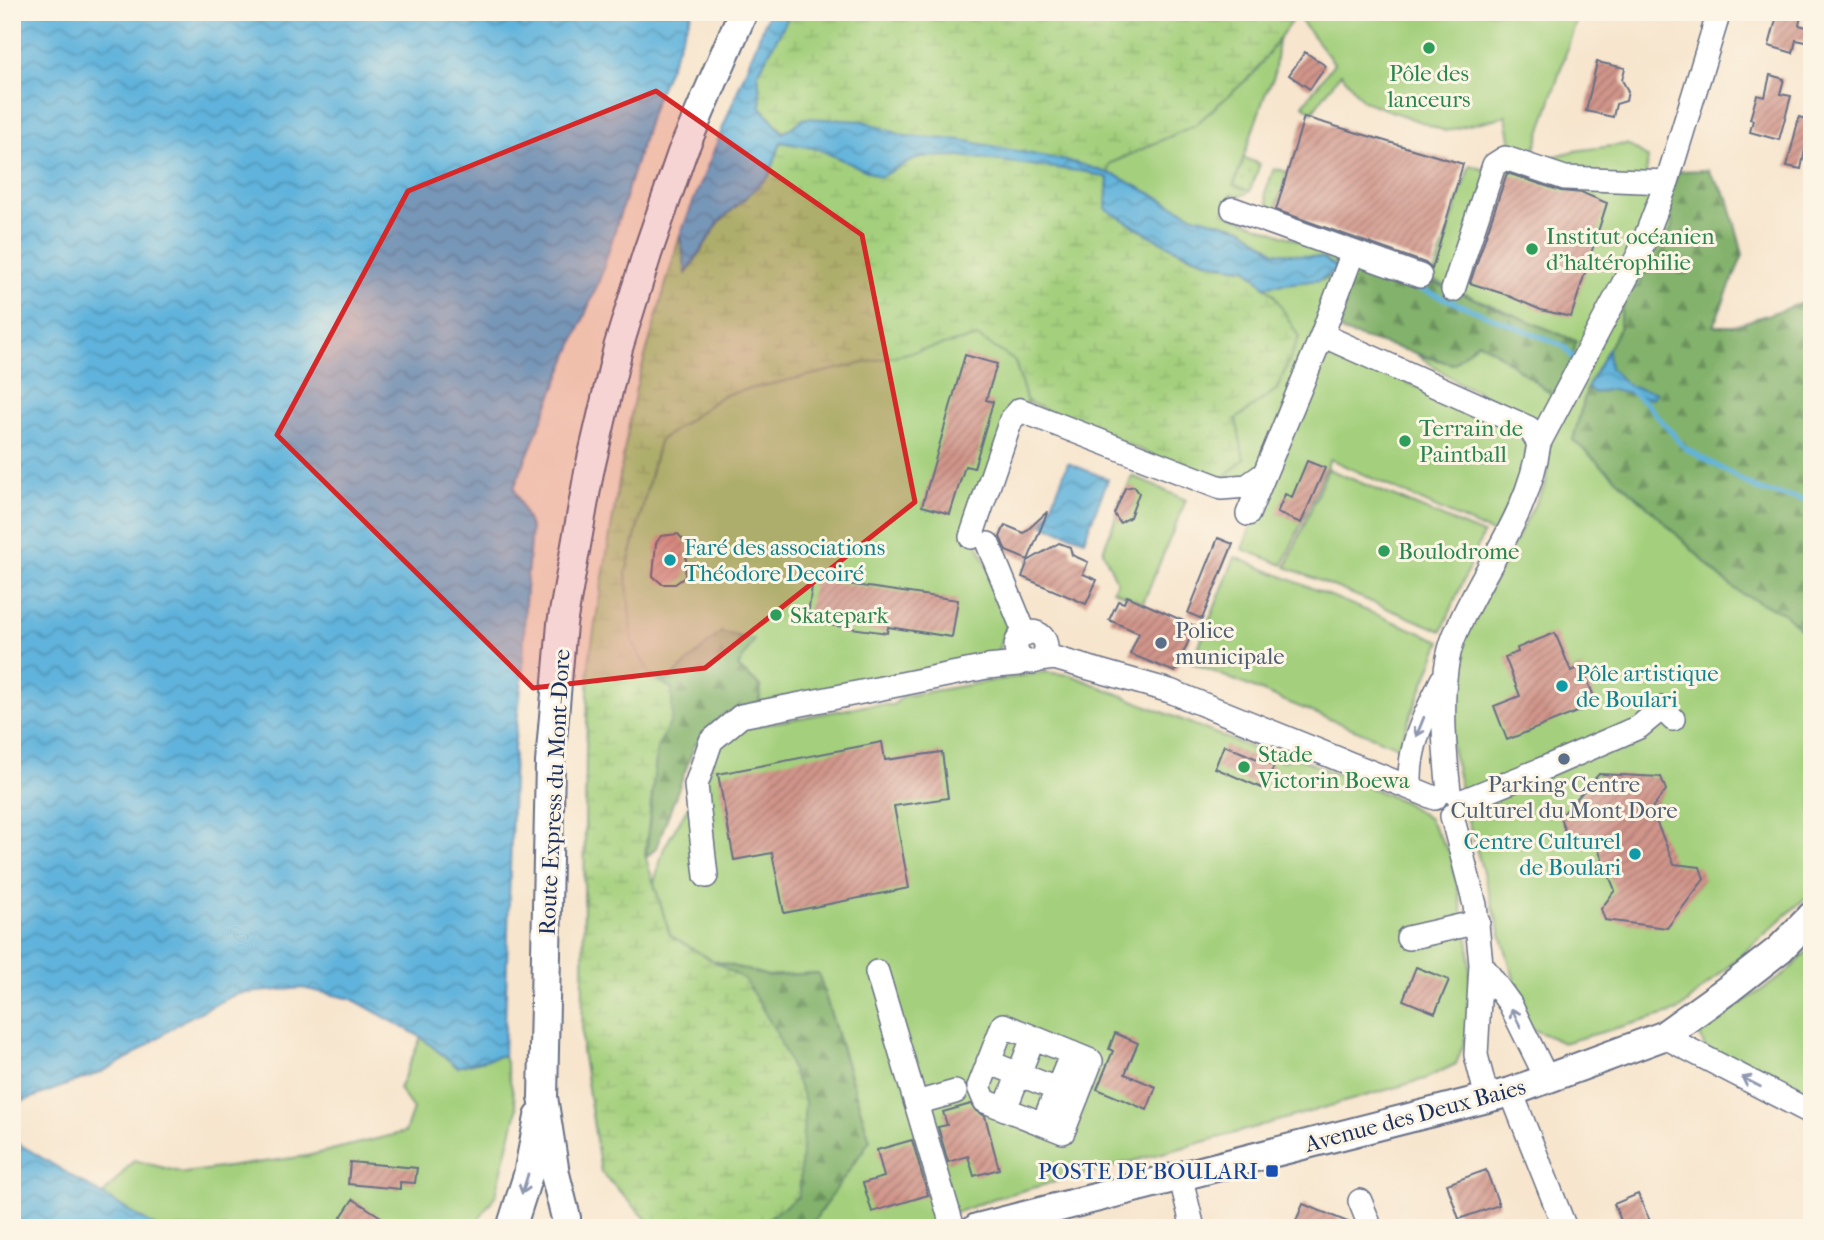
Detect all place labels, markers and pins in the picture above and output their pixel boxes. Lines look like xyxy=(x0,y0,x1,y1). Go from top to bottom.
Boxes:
marker: Pôle des lanceurs xyxy=(1421,40,1437,56)
place label: Pôle des lanceurs xyxy=(1387,60,1470,113)
place label: Institut océanien d'haltérophilie xyxy=(1546,223,1715,276)
marker: Institut océanien d'haltérophilie xyxy=(1524,241,1540,257)
place label: Terrain de Paintball xyxy=(1419,415,1523,468)
marker: Terrain de Paintball xyxy=(1397,433,1413,449)
place label: Faré des associations Théodore Decoiré xyxy=(684,534,885,587)
place label: Boulodrome xyxy=(1398,538,1519,565)
marker: Boulodrome xyxy=(1376,543,1392,559)
marker: Faré des associations Théodore Decoiré xyxy=(662,552,678,568)
place label: Skatepark xyxy=(790,602,890,629)
marker: Skatepark xyxy=(768,607,784,623)
place label: Police municipale xyxy=(1175,617,1285,670)
marker: Police municipale xyxy=(1153,635,1169,651)
place label: Pôle artistique de Boulari xyxy=(1576,660,1719,713)
marker: Pôle artistique de Boulari xyxy=(1554,678,1570,694)
place label: Stade Victorin Boewa xyxy=(1257,741,1410,794)
marker: Parking Centre Culturel du Mont Dore xyxy=(1556,751,1572,767)
marker: Stade Victorin Boewa xyxy=(1236,759,1252,775)
place label: Parking Centre Culturel du Mont Dore xyxy=(1450,771,1678,824)
place label: Centre Culturel de Boulari xyxy=(1464,828,1622,881)
marker: Centre Culturel de Boulari xyxy=(1627,846,1643,862)
place label: POSTE DE BOULARI xyxy=(1038,1158,1258,1185)
marker: POSTE DE BOULARI xyxy=(1264,1163,1280,1179)

